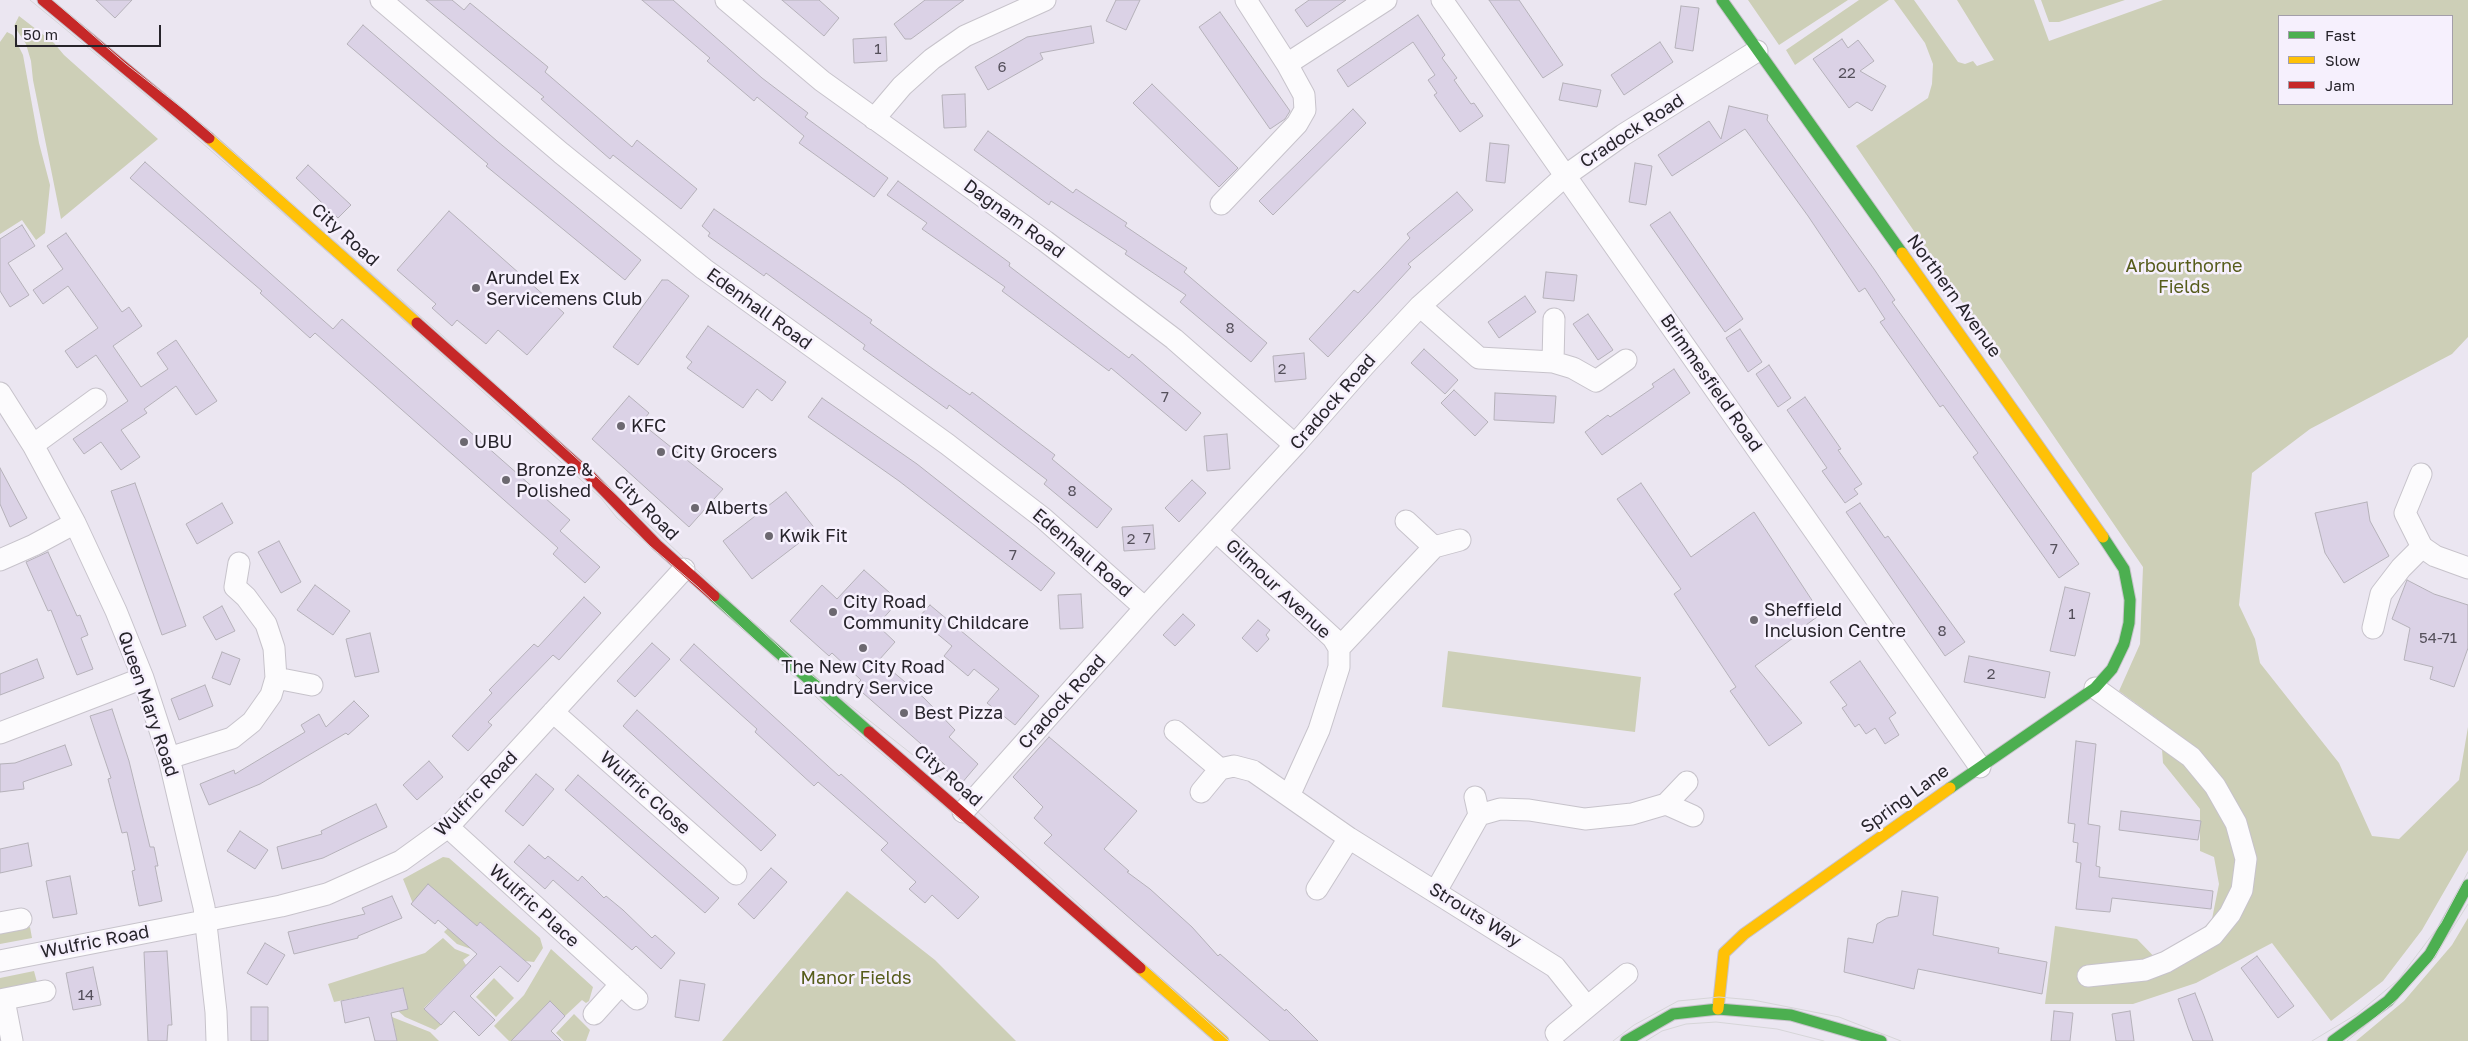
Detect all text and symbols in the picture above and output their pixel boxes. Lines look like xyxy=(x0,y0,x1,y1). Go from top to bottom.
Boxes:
scale bar xyxy=(18,15,164,47)
legend xyxy=(2278,15,2453,105)
text: 50 m xyxy=(23,25,58,43)
text: Fast xyxy=(2325,26,2356,44)
house number: 1 xyxy=(874,40,882,58)
text: Slow xyxy=(2325,51,2360,69)
house number: 6 xyxy=(997,58,1007,76)
house number: 22 xyxy=(1838,64,1856,82)
text: Jam xyxy=(2325,76,2355,94)
street label: Cradock Road xyxy=(1576,89,1688,173)
street label: Dagnam Road xyxy=(959,175,1069,263)
street label: City Road xyxy=(307,199,383,271)
street label: Northern Avenue xyxy=(1902,230,2006,362)
park label: Arbourthorne Fields xyxy=(2126,255,2242,298)
street label: Edenhall Road xyxy=(702,264,816,354)
place label: Arundel Ex Servicemens Club xyxy=(486,267,642,310)
marker: Arundel Ex Servicemens Club xyxy=(470,282,482,294)
street label: Brimmesfield Road xyxy=(1655,310,1767,456)
house number: 8 xyxy=(1225,319,1235,337)
street label: Cradock Road xyxy=(1286,350,1380,454)
house number: 2 xyxy=(1278,360,1286,378)
house number: 7 xyxy=(1161,388,1169,406)
place label: KFC xyxy=(631,415,666,437)
marker: KFC xyxy=(615,420,627,432)
place label: UBU xyxy=(474,431,512,453)
marker: UBU xyxy=(458,436,470,448)
place label: City Grocers xyxy=(671,441,777,463)
marker: City Grocers xyxy=(655,446,667,458)
place label: Bronze & Polished xyxy=(516,459,593,502)
street label: City Road xyxy=(609,471,683,545)
marker: Bronze & Polished xyxy=(500,474,512,486)
house number: 8 xyxy=(1067,482,1077,500)
place label: Alberts xyxy=(705,497,768,519)
marker: Alberts xyxy=(689,502,701,514)
street label: Edenhall Road xyxy=(1028,504,1136,602)
place label: Kwik Fit xyxy=(779,525,848,547)
house number: 7 xyxy=(1143,529,1151,547)
marker: Kwik Fit xyxy=(763,530,775,542)
house number: 2 xyxy=(1127,530,1135,548)
street label: Gilmour Avenue xyxy=(1221,535,1335,643)
house number: 7 xyxy=(2050,540,2058,558)
house number: 7 xyxy=(1009,546,1017,564)
place label: City Road Community Childcare xyxy=(843,591,1029,634)
place label: Sheffield Inclusion Centre xyxy=(1764,599,1906,642)
house number: 1 xyxy=(2068,605,2076,623)
marker: City Road Community Childcare xyxy=(827,606,839,618)
marker: Sheffield Inclusion Centre xyxy=(1748,614,1760,626)
house number: 8 xyxy=(1937,622,1947,640)
street label: Queen Mary Road xyxy=(113,628,183,780)
house number: 54-71 xyxy=(2419,629,2457,647)
marker: The New City Road Laundry Service xyxy=(857,642,869,654)
street label: Cradock Road xyxy=(1014,650,1110,754)
place label: The New City Road Laundry Service xyxy=(781,656,945,699)
house number: 2 xyxy=(1987,665,1995,683)
place label: Best Pizza xyxy=(914,702,1003,724)
marker: Best Pizza xyxy=(898,707,910,719)
street label: City Road xyxy=(909,741,987,811)
street label: Wulfric Road xyxy=(430,747,522,841)
street label: Wulfric Close xyxy=(595,747,695,839)
street label: Spring Lane xyxy=(1857,760,1953,838)
street label: Wulfric Place xyxy=(484,860,584,952)
street label: Strouts Way xyxy=(1425,878,1525,952)
street label: Wulfric Road xyxy=(39,921,151,963)
park label: Manor Fields xyxy=(800,967,912,989)
house number: 14 xyxy=(78,986,94,1004)

